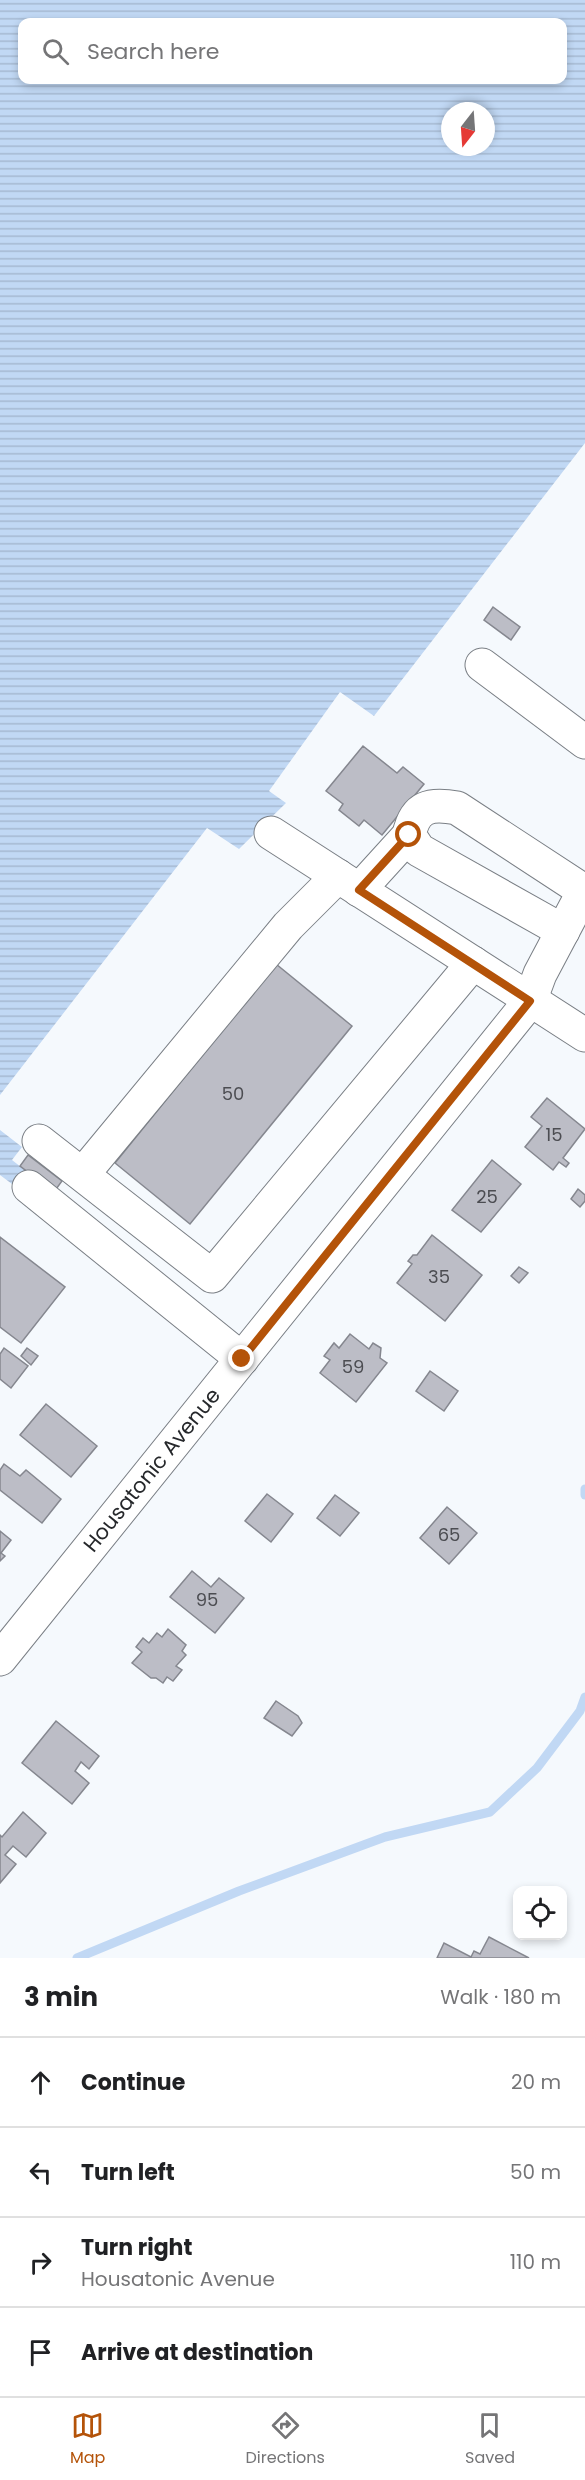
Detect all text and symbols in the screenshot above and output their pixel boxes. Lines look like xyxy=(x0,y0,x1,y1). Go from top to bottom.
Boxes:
search box xyxy=(18,18,567,84)
icon: search xyxy=(39,35,72,68)
text: Search here xyxy=(87,36,220,67)
north arrow xyxy=(441,102,495,156)
route start xyxy=(395,821,421,847)
house number: 50 xyxy=(222,1081,244,1106)
house number: 15 xyxy=(545,1122,563,1147)
house number: 25 xyxy=(476,1184,498,1209)
house number: 35 xyxy=(428,1264,450,1289)
route end xyxy=(228,1345,254,1371)
house number: 59 xyxy=(342,1354,364,1379)
street label: Housatonic Avenue xyxy=(76,1381,227,1558)
house number: 65 xyxy=(438,1522,460,1547)
house number: 95 xyxy=(196,1587,218,1612)
map controls xyxy=(513,1886,567,1940)
button: locate xyxy=(513,1886,567,1940)
text: 3 min xyxy=(24,1979,98,2015)
text: Walk · 180 m xyxy=(440,1983,561,2011)
icon: ahead xyxy=(24,2066,57,2099)
text: Continue xyxy=(81,2067,185,2098)
text: 20 m xyxy=(511,2068,561,2096)
icon: left xyxy=(24,2156,57,2189)
text: Turn left xyxy=(81,2157,175,2188)
text: 50 m xyxy=(510,2158,561,2186)
text: Turn right xyxy=(81,2232,192,2263)
icon: right xyxy=(24,2246,57,2279)
text: 110 m xyxy=(510,2248,561,2276)
text: Housatonic Avenue xyxy=(81,2265,275,2293)
icon: arrive xyxy=(24,2336,57,2369)
text: Arrive at destination xyxy=(81,2337,313,2368)
tab: Map xyxy=(70,2409,105,2470)
tab: Directions xyxy=(246,2409,325,2470)
tab: Saved xyxy=(465,2409,515,2470)

